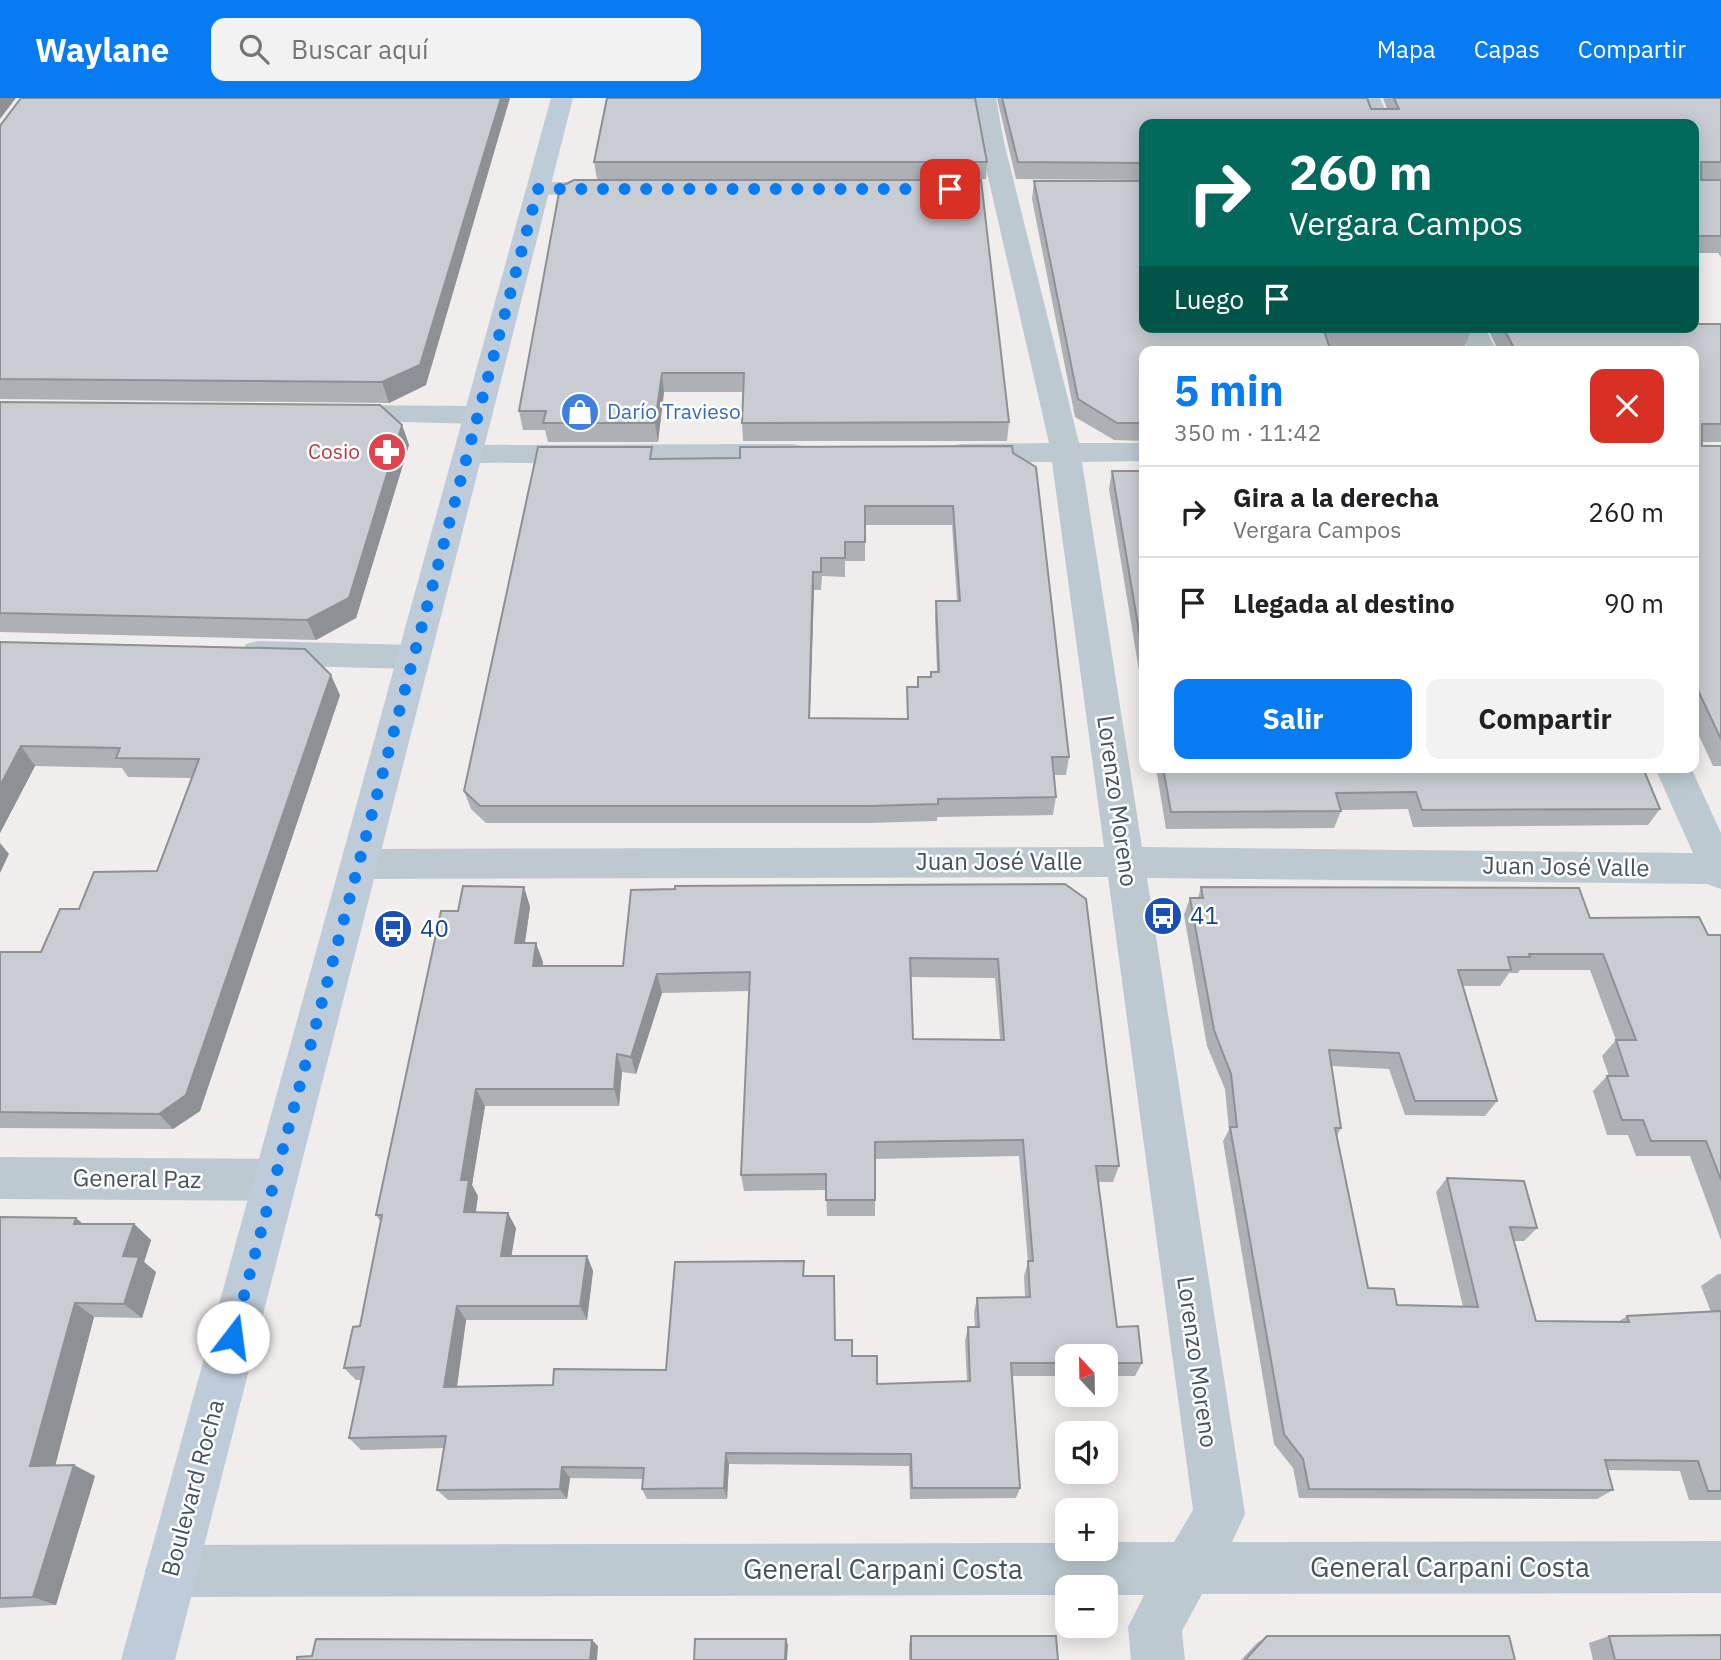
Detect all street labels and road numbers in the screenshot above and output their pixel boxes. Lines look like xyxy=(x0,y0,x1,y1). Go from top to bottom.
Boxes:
street label: Lorenzo Moreno xyxy=(1090,713,1146,889)
street label: Juan José Valle xyxy=(915,845,1083,877)
street label: Juan José Valle xyxy=(1482,849,1650,883)
street label: General Paz xyxy=(72,1161,202,1195)
street label: Lorenzo Moreno xyxy=(1170,1274,1226,1450)
street label: Boulevard Rocha xyxy=(153,1396,231,1580)
street label: General Carpani Costa xyxy=(1310,1548,1590,1585)
street label: General Carpani Costa xyxy=(743,1550,1023,1587)

